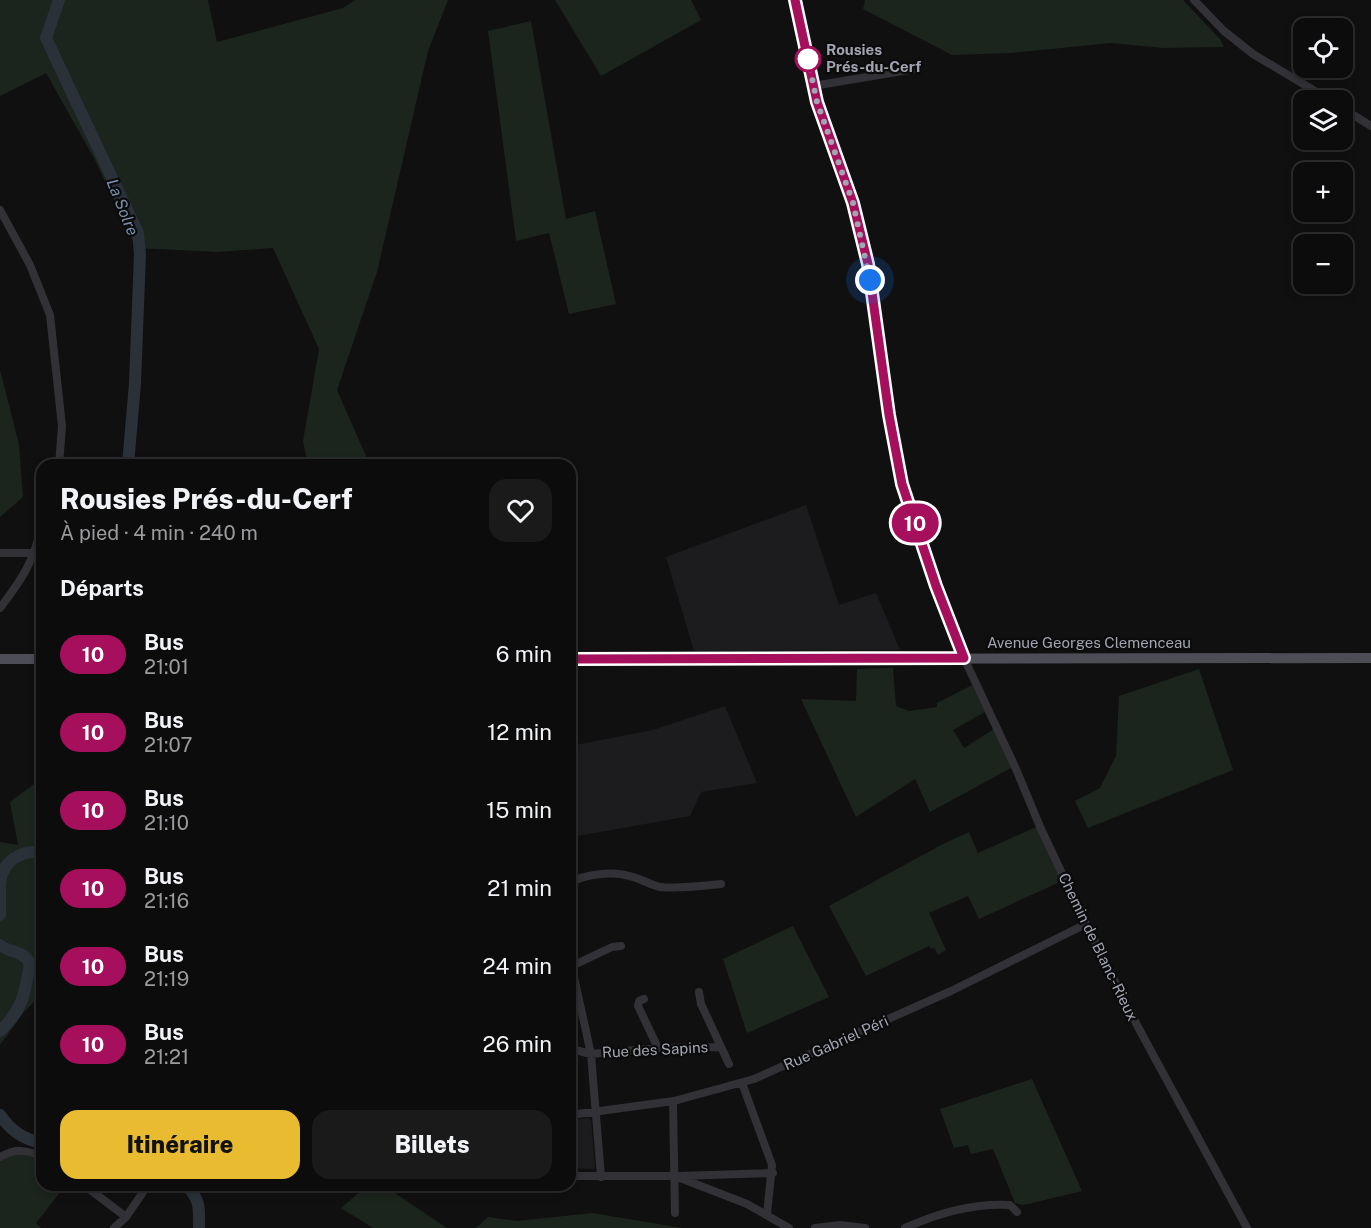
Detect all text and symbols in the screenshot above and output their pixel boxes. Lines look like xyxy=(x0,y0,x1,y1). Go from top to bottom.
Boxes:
map controls xyxy=(1293,18,1353,294)
button: locate xyxy=(1293,18,1353,78)
place label: Rousies Prés-du-Cerf xyxy=(826,41,921,75)
marker: Rousies Prés-du-Cerf xyxy=(795,46,821,72)
button: layers xyxy=(1293,90,1353,150)
button: + xyxy=(1293,162,1353,222)
water label: La Solre xyxy=(103,176,143,239)
button: − xyxy=(1293,234,1353,294)
your location xyxy=(855,265,885,295)
button: heart xyxy=(489,479,552,542)
text: Rousies Prés-du-Cerf xyxy=(60,482,352,515)
line badge: 10 xyxy=(888,504,942,542)
text: 10 xyxy=(904,511,926,536)
text: À pied · 4 min · 240 m xyxy=(60,521,258,545)
text: Départs xyxy=(60,575,144,601)
text: Bus xyxy=(144,629,184,655)
street label: Avenue Georges Clemenceau xyxy=(987,634,1191,651)
text: 6 min xyxy=(496,641,552,667)
text: 10 xyxy=(82,642,104,667)
text: 21:01 xyxy=(144,655,189,679)
text: Bus xyxy=(144,707,184,733)
text: 12 min xyxy=(487,719,552,745)
text: 10 xyxy=(82,720,104,745)
text: 21:07 xyxy=(144,733,192,757)
text: Bus xyxy=(144,785,184,811)
text: 15 min xyxy=(486,797,552,823)
text: 10 xyxy=(82,798,104,823)
text: 21:10 xyxy=(144,811,189,835)
text: Bus xyxy=(144,863,184,889)
street label: Chemin de Blanc-Rieux xyxy=(1055,870,1142,1023)
text: 21 min xyxy=(487,875,552,901)
text: 10 xyxy=(82,876,104,901)
text: 21:16 xyxy=(144,889,189,913)
text: Bus xyxy=(144,941,184,967)
text: 24 min xyxy=(482,953,552,979)
text: 10 xyxy=(82,954,104,979)
text: 21:19 xyxy=(144,967,189,991)
street label: Rue Gabriel Péri xyxy=(781,1012,891,1073)
text: Bus xyxy=(144,1019,184,1045)
text: 26 min xyxy=(483,1031,552,1057)
text: 10 xyxy=(82,1032,104,1057)
street label: Rue des Sapins xyxy=(601,1038,709,1061)
text: 21:21 xyxy=(144,1045,189,1069)
button: Itinéraire xyxy=(60,1110,300,1179)
button: Billets xyxy=(312,1110,552,1179)

